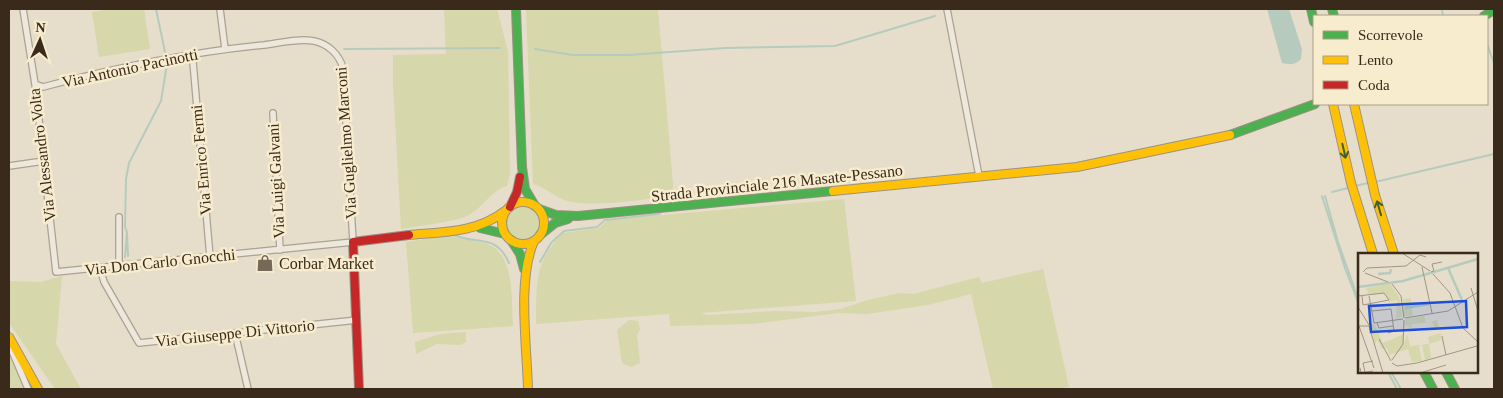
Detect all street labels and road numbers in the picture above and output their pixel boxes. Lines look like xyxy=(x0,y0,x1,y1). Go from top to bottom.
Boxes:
street label: Via Antonio Pacinotti xyxy=(60,45,200,91)
street label: Via Guglielmo Marconi xyxy=(332,66,361,220)
street label: Via Alessandro Volta xyxy=(25,87,59,223)
street label: Via Enrico Fermi xyxy=(188,103,214,216)
street label: Via Luigi Galvani xyxy=(264,122,289,239)
street label: Strada Provinciale 216 Masate-Pessano xyxy=(650,161,904,205)
street label: Via Don Carlo Gnocchi xyxy=(84,246,237,278)
street label: Via Giuseppe Di Vittorio xyxy=(155,316,316,351)

